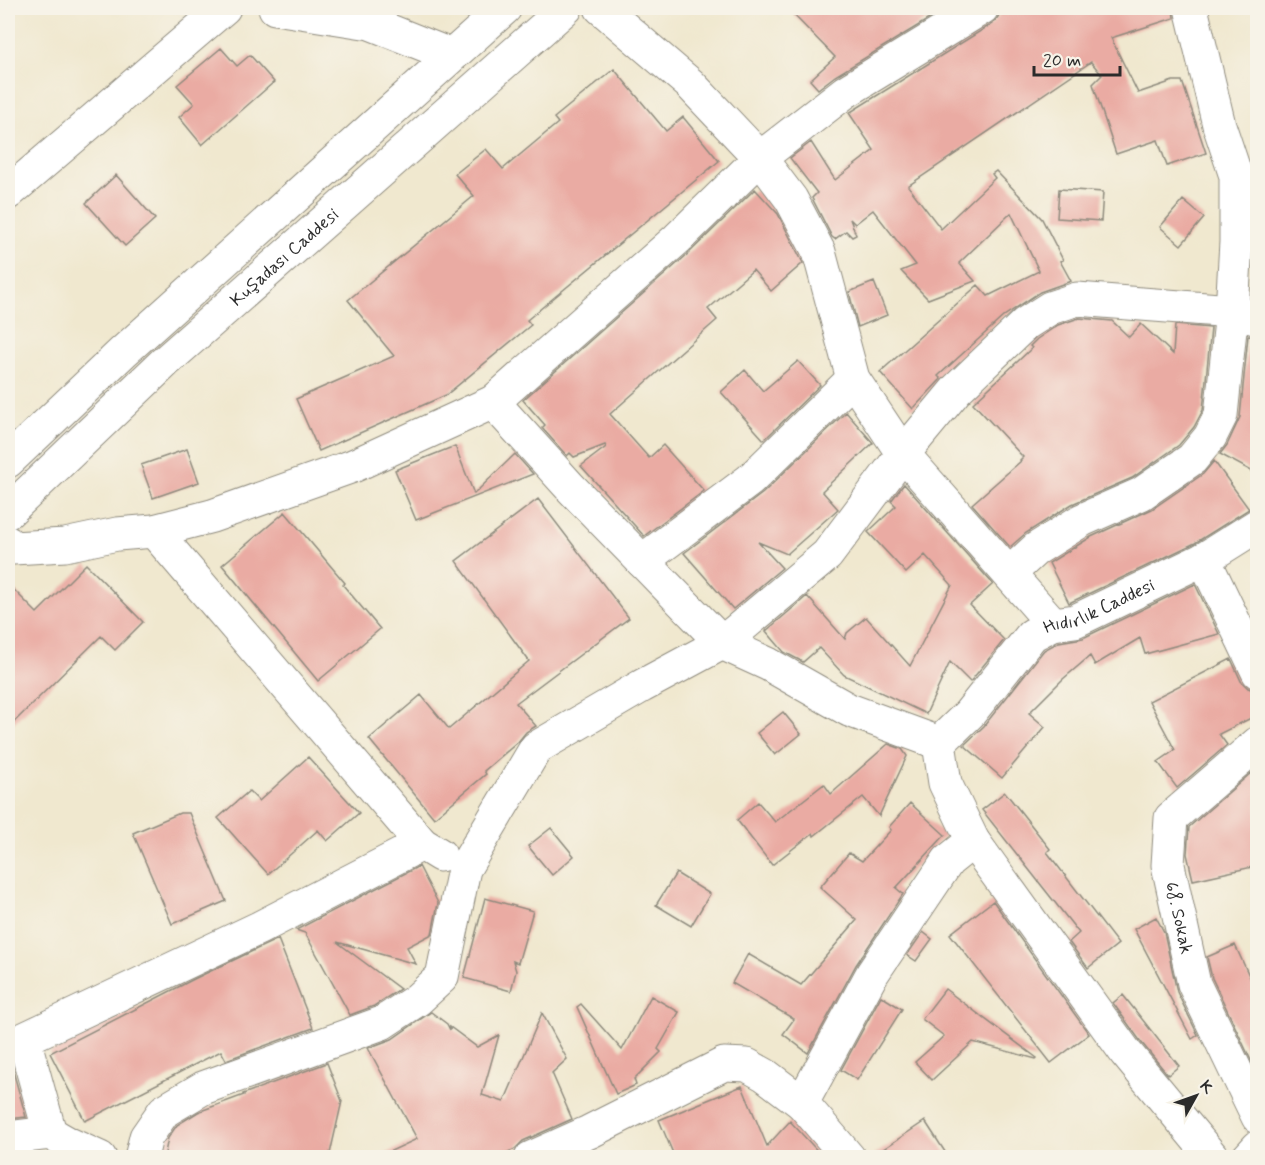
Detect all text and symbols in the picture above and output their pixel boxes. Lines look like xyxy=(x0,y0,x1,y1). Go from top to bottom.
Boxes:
scale bar xyxy=(1034,39,1120,77)
text: 20 m xyxy=(1043,49,1081,73)
street label: Kuşadası Caddesi xyxy=(225,203,344,312)
street label: Hıdırlık Caddesi xyxy=(1039,574,1159,640)
street label: 68. Sokak xyxy=(1159,880,1198,956)
north arrow xyxy=(1166,1066,1226,1126)
text: K xyxy=(1195,1076,1218,1099)

